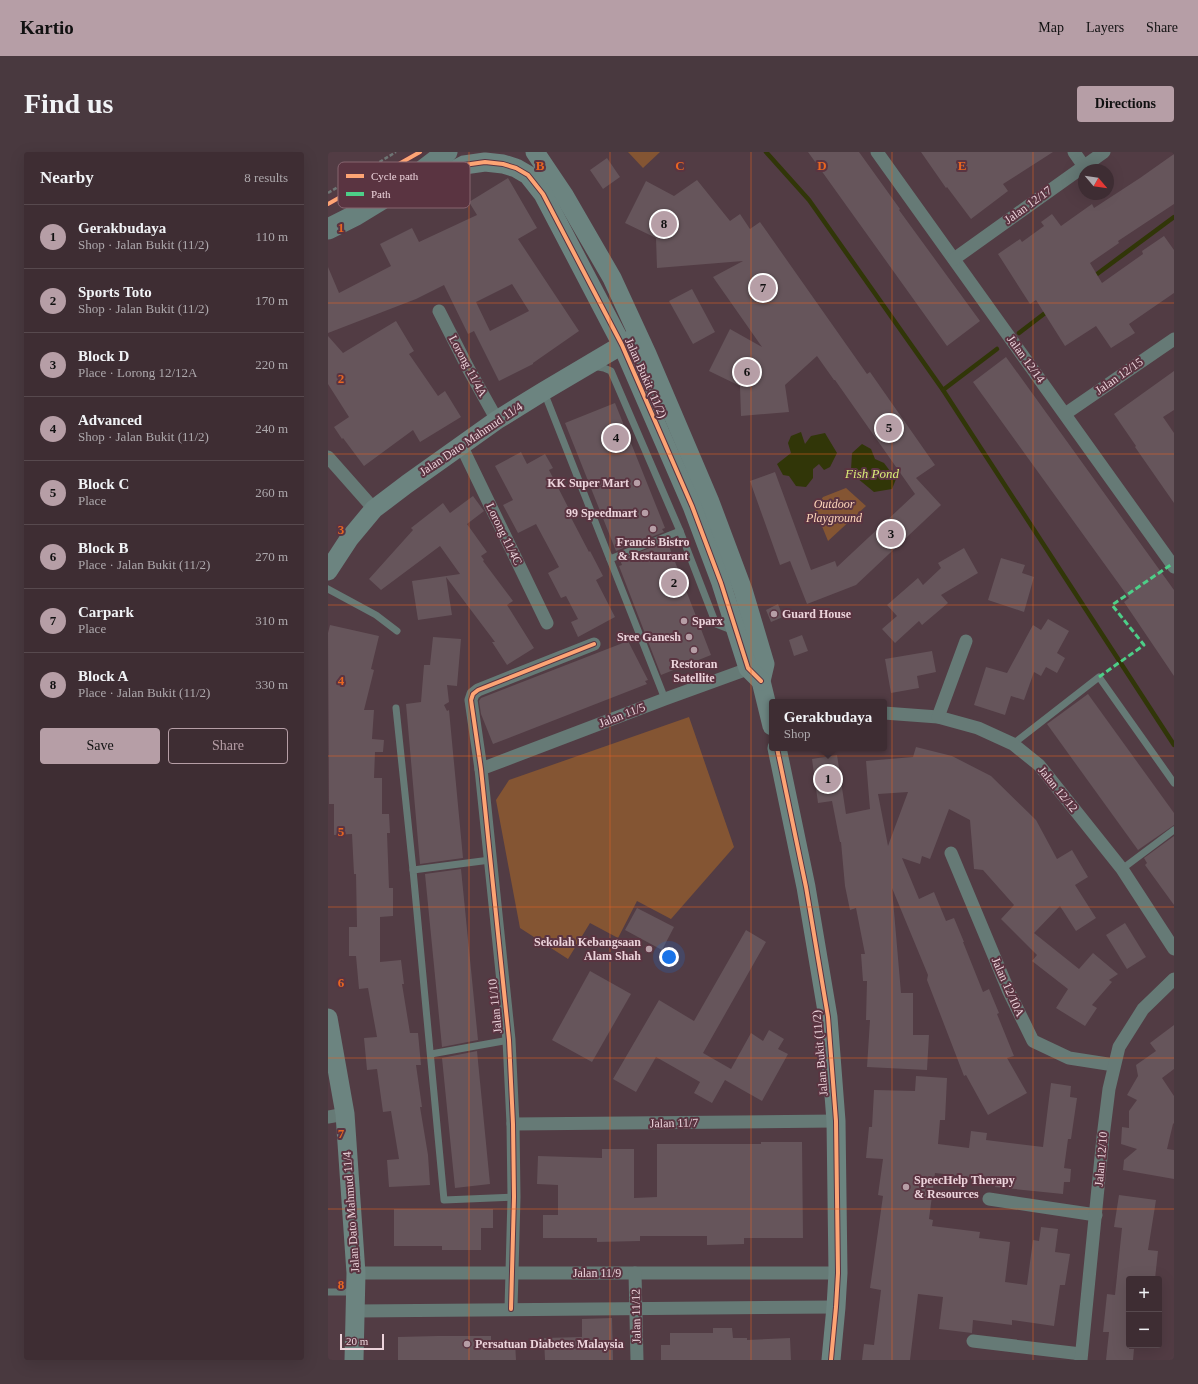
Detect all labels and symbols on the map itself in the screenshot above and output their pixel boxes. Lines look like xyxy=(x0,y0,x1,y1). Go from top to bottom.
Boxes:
text: B xyxy=(536,158,545,173)
text: C xyxy=(675,158,685,173)
text: D xyxy=(817,158,827,173)
text: E xyxy=(958,158,966,173)
legend xyxy=(338,162,470,208)
north arrow xyxy=(1078,164,1114,200)
text: Cycle path xyxy=(371,170,419,182)
street label: Jalan 12/17 xyxy=(1002,183,1054,227)
text: Path xyxy=(371,188,391,200)
pin: 8 xyxy=(651,209,677,239)
text: 1 xyxy=(338,220,344,235)
pin: 7 xyxy=(750,273,776,303)
street label: Lorong 11/4A xyxy=(446,333,490,400)
street label: Jalan 12/14 xyxy=(1004,333,1048,385)
street label: Jalan Bukit (11/2) xyxy=(622,336,670,420)
street label: Jalan 12/15 xyxy=(1092,354,1146,398)
pin: 6 xyxy=(734,357,760,387)
text: 2 xyxy=(338,371,344,386)
street label: Jalan Dato Mahmud 11/4 xyxy=(417,399,525,479)
pin: 5 xyxy=(876,413,902,443)
pin: 4 xyxy=(603,423,629,453)
water label: Fish Pond xyxy=(844,466,899,481)
place label: KK Super Mart xyxy=(547,476,629,490)
marker: KK Super Mart xyxy=(632,478,642,488)
park label: Outdoor Playground xyxy=(805,497,863,525)
street label: Lorong 11/4C xyxy=(483,501,525,567)
place label: 99 Speedmart xyxy=(566,506,637,520)
marker: 99 Speedmart xyxy=(640,508,650,518)
pin: 3 xyxy=(878,519,904,549)
text: 3 xyxy=(338,522,345,537)
marker: Francis Bistro & Restaurant xyxy=(648,524,658,534)
place label: Francis Bistro & Restaurant xyxy=(617,535,689,563)
pin: 2 xyxy=(661,568,687,598)
place label: Guard House xyxy=(782,607,852,621)
marker: Guard House xyxy=(769,609,779,619)
place label: Sparx xyxy=(692,614,723,628)
marker: Sparx xyxy=(679,616,689,626)
place label: Sree Ganesh xyxy=(617,630,681,644)
marker: Sree Ganesh xyxy=(684,632,694,642)
marker: Restoran Satellite xyxy=(689,645,699,655)
place label: Restoran Satellite xyxy=(671,657,718,685)
text: 4 xyxy=(338,673,345,688)
street label: Jalan 11/5 xyxy=(597,700,647,730)
street label: Jalan 12/12 xyxy=(1035,763,1081,815)
pin: 1 xyxy=(815,764,841,794)
text: 5 xyxy=(338,824,345,839)
place label: Sekolah Kebangsaan Alam Shah xyxy=(534,935,641,963)
marker: Sekolah Kebangsaan Alam Shah xyxy=(644,944,654,954)
your location xyxy=(659,947,679,967)
street label: Jalan 12/10A xyxy=(989,955,1027,1019)
text: 6 xyxy=(338,975,345,990)
street label: Jalan 11/10 xyxy=(485,978,505,1034)
street label: Jalan Bukit (11/2) xyxy=(809,1009,831,1097)
street label: Jalan 11/7 xyxy=(650,1116,698,1130)
text: 7 xyxy=(338,1126,345,1141)
street label: Jalan 12/10 xyxy=(1092,1131,1110,1187)
street label: Jalan Dato Mahmud 11/4 xyxy=(340,1151,362,1273)
place label: SpeecHelp Therapy & Resources xyxy=(914,1173,1015,1201)
marker: SpeecHelp Therapy & Resources xyxy=(901,1182,911,1192)
street label: Jalan 11/9 xyxy=(573,1266,621,1280)
text: 8 xyxy=(338,1277,345,1292)
street label: Jalan 11/12 xyxy=(629,1289,643,1343)
scale bar xyxy=(340,1332,384,1351)
place label: Persatuan Diabetes Malaysia xyxy=(475,1337,624,1351)
marker: Persatuan Diabetes Malaysia xyxy=(462,1339,472,1349)

